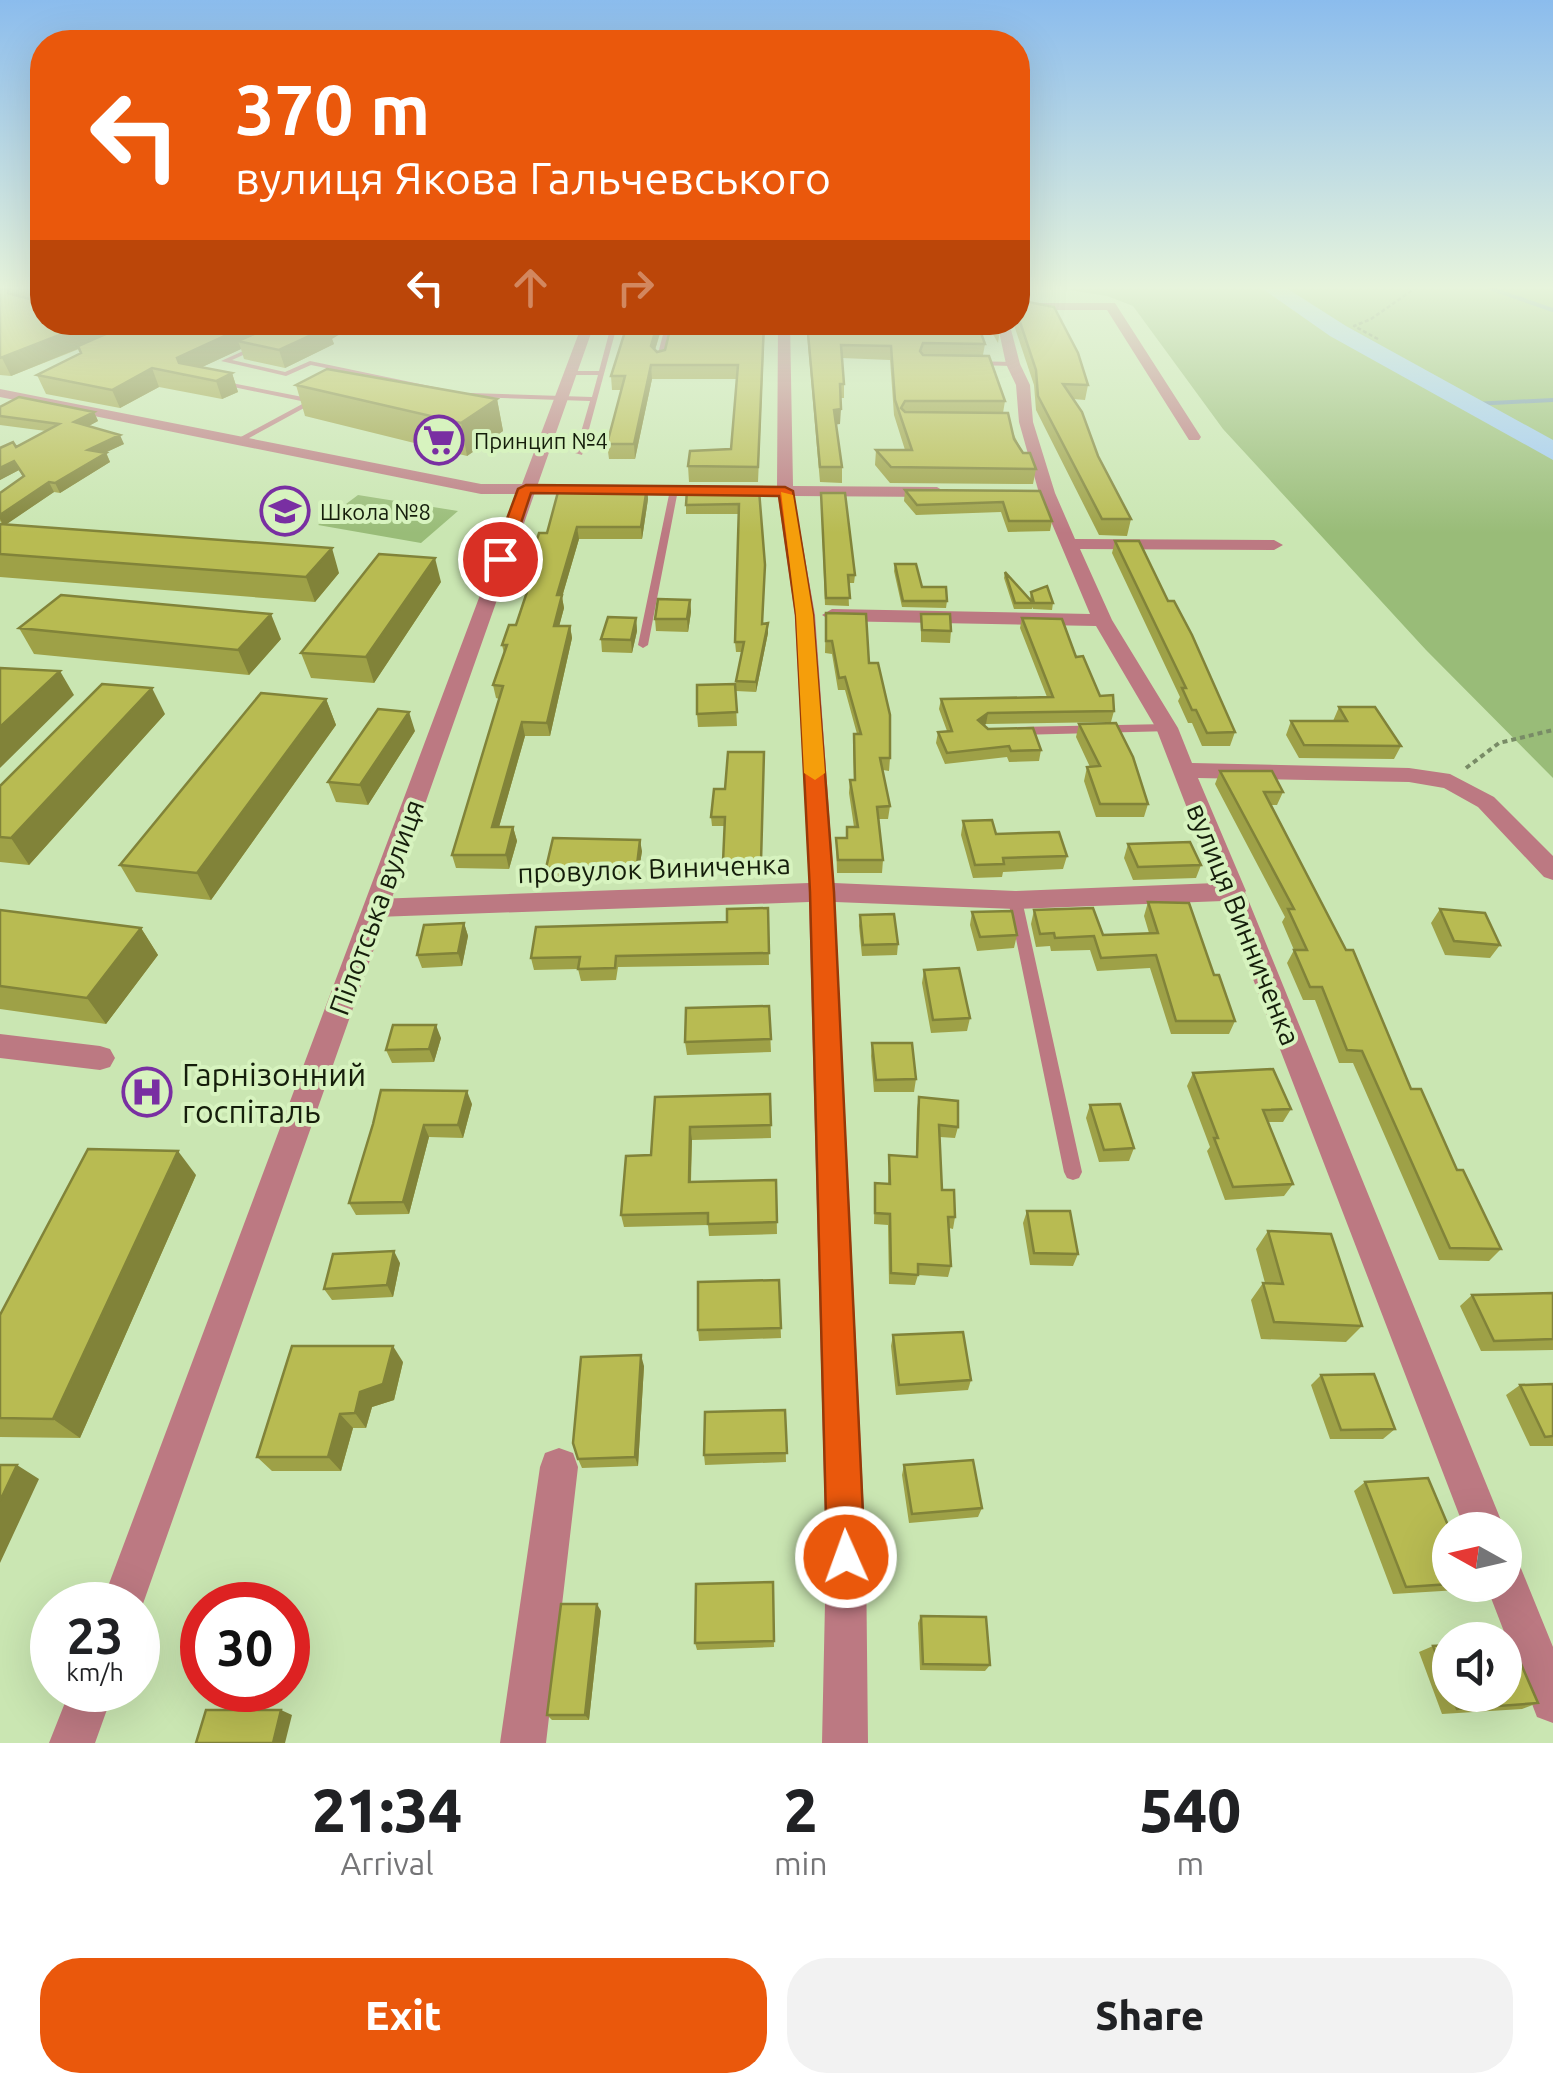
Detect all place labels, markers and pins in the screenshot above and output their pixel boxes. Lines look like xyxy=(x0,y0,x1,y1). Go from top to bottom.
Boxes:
supermarket icon: Принцип №4 xyxy=(413,414,465,466)
place label: Принцип №4 xyxy=(474,428,608,453)
school or university icon: Школа №8 xyxy=(259,485,311,537)
place label: Школа №8 xyxy=(320,499,431,524)
pin xyxy=(458,517,543,602)
place label: Гарнізонний госпіталь xyxy=(182,1056,366,1129)
hospital icon: Гарнізонний госпіталь xyxy=(121,1066,173,1118)

